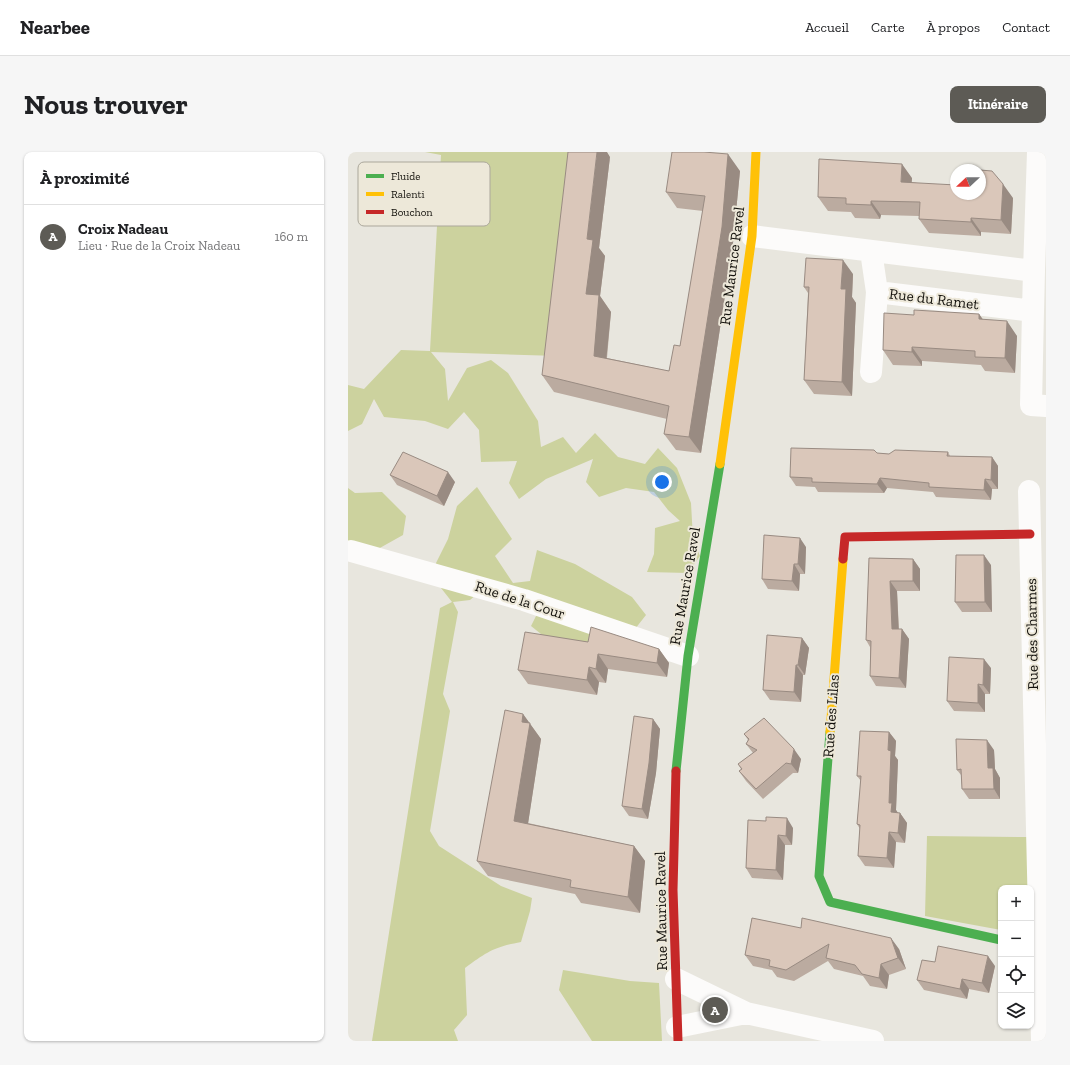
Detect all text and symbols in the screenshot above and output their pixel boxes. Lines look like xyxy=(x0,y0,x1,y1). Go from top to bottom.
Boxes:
text: Nearbee xyxy=(20,16,90,39)
text: Accueil xyxy=(805,19,849,36)
text: Carte xyxy=(871,19,905,36)
text: À propos xyxy=(927,19,980,36)
text: Contact xyxy=(1002,19,1050,36)
button: Itinéraire xyxy=(950,86,1046,123)
text: Nous trouver xyxy=(24,88,188,121)
legend xyxy=(358,162,490,226)
north arrow xyxy=(950,164,986,200)
text: À proximité xyxy=(40,168,129,188)
text: Fluide xyxy=(391,170,421,183)
text: Ralenti xyxy=(391,188,425,201)
text: Bouchon xyxy=(391,206,433,219)
street label: Rue Maurice Ravel xyxy=(716,206,748,326)
text: Croix Nadeau xyxy=(78,220,168,238)
text: A xyxy=(49,229,57,244)
text: 160 m xyxy=(274,229,308,244)
text: Lieu · Rue de la Croix Nadeau xyxy=(78,238,240,253)
street label: Rue du Ramet xyxy=(888,285,980,313)
your location xyxy=(652,472,672,492)
street label: Rue Maurice Ravel xyxy=(666,526,704,646)
street label: Rue de la Cour xyxy=(473,577,567,623)
street label: Rue des Charmes xyxy=(1022,578,1042,690)
street label: Rue des Lilas xyxy=(819,674,843,758)
street label: Rue Maurice Ravel xyxy=(651,851,671,971)
map controls xyxy=(998,885,1034,1029)
button: + xyxy=(998,885,1034,921)
button: − xyxy=(998,921,1034,957)
button: locate xyxy=(998,957,1034,993)
button: layers xyxy=(998,993,1034,1029)
pin: A xyxy=(702,995,728,1025)

